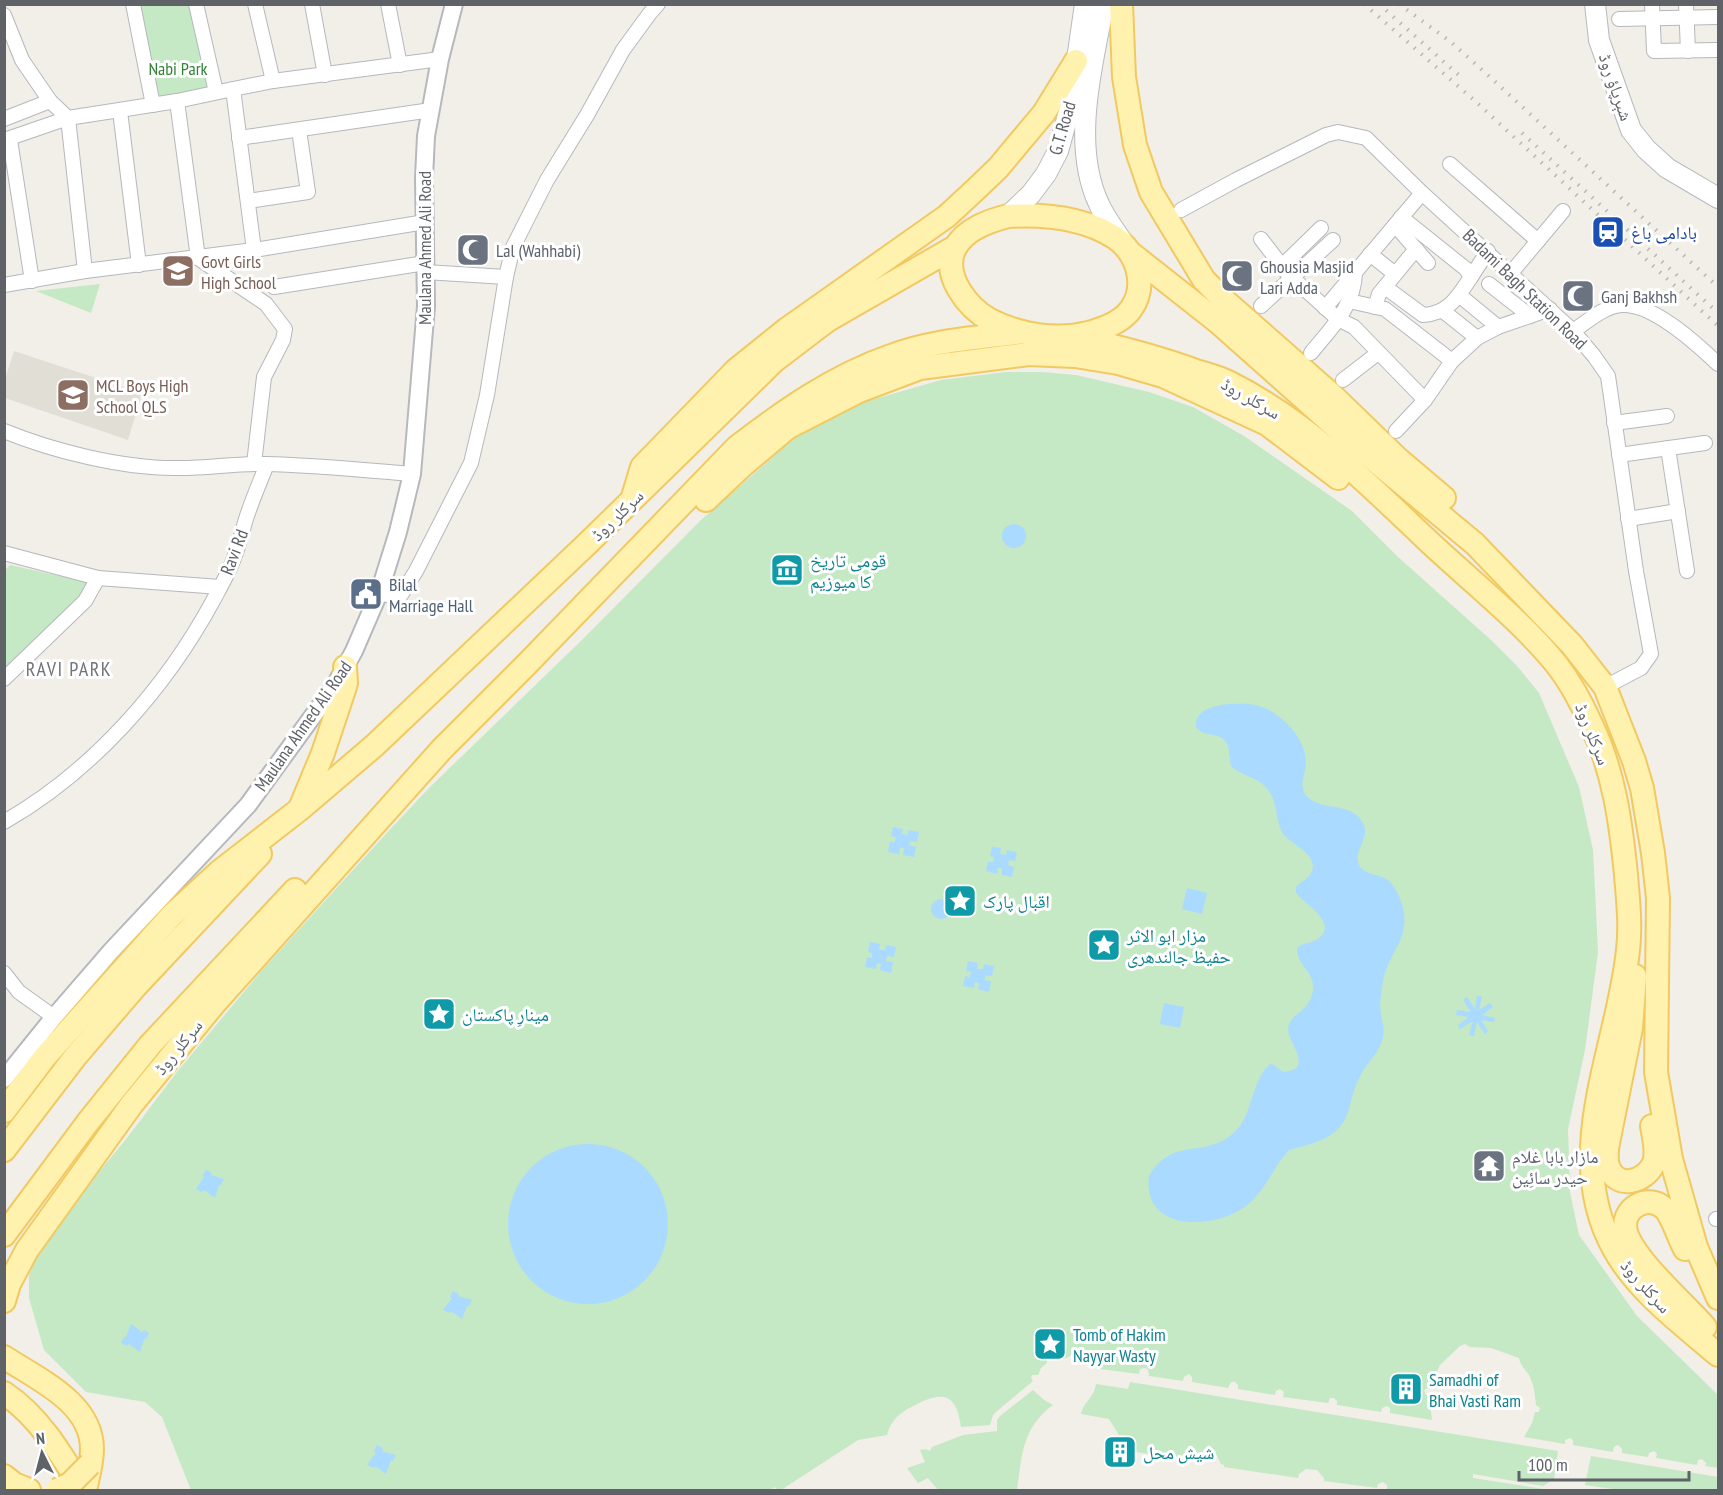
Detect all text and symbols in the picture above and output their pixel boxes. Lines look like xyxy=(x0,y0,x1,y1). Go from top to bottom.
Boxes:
street label: شېرپاؤ روڈ xyxy=(1594,50,1638,124)
park label: Nabi Park xyxy=(148,57,208,80)
street label: G.T. Road xyxy=(1043,98,1081,158)
street label: Maulana Ahmed Ali Road xyxy=(413,171,436,325)
station icon: بادامی باغ xyxy=(1590,214,1626,250)
place label: بادامی باغ xyxy=(1631,221,1697,244)
street label: Badami Bagh Station Road xyxy=(1458,224,1592,354)
mosque icon: Lal (Wahhabi) xyxy=(455,232,491,268)
place label: Lal (Wahhabi) xyxy=(496,239,581,262)
place label: Govt Girls High School xyxy=(201,250,277,294)
school or university icon: Govt Girls High School xyxy=(160,253,196,289)
place label: Ghousia Masjid Lari Adda xyxy=(1260,255,1354,299)
mosque icon: Ghousia Masjid Lari Adda xyxy=(1219,258,1255,294)
mosque icon: Ganj Bakhsh xyxy=(1560,278,1596,314)
place label: Ganj Bakhsh xyxy=(1601,285,1677,308)
street label: سرکلر روڈ xyxy=(1217,372,1285,424)
place label: MCL Boys High School QLS xyxy=(96,374,188,418)
school or university icon: MCL Boys High School QLS xyxy=(55,377,91,413)
street label: سرکلر روڈ xyxy=(586,484,648,546)
street label: Ravi Rd xyxy=(215,526,253,578)
place label: قومی تاریخ کا میوزیم xyxy=(810,549,886,594)
museum icon: قومی تاریخ کا میوزیم xyxy=(769,552,805,588)
place label: Bilal Marriage Hall xyxy=(389,573,474,617)
public building icon: Bilal Marriage Hall xyxy=(348,576,384,612)
district label: RAVI PARK xyxy=(26,656,112,682)
street label: Maulana Ahmed Ali Road xyxy=(249,656,357,796)
street label: سرکلر روڈ xyxy=(1570,700,1616,768)
place icon: اقبال پارک xyxy=(942,883,978,919)
place label: اقبال پارک xyxy=(983,890,1050,913)
place label: مزار ابو الاثر حفیظ جالندھری xyxy=(1126,924,1231,968)
place icon: مزار ابو الاثر حفیظ جالندھری xyxy=(1086,927,1122,963)
place icon: مینارِ پاکستان xyxy=(421,996,457,1032)
place label: مینارِ پاکستان xyxy=(462,1003,549,1027)
street label: سرکلر روڈ xyxy=(149,1015,207,1079)
place label: مازار بابا غلام حیدر سائِین xyxy=(1512,1145,1598,1189)
temple icon: مازار بابا غلام حیدر سائِین xyxy=(1471,1148,1507,1184)
street label: سرکلر روڈ xyxy=(1616,1254,1676,1318)
place label: Tomb of Hakim Nayyar Wasty xyxy=(1073,1323,1166,1367)
place icon: Tomb of Hakim Nayyar Wasty xyxy=(1032,1326,1068,1362)
place label: Samadhi of Bhai Vasti Ram xyxy=(1429,1368,1521,1412)
building icon: Samadhi of Bhai Vasti Ram xyxy=(1388,1371,1424,1407)
north arrow xyxy=(12,1423,72,1483)
text: N xyxy=(35,1428,46,1448)
building icon: شیش محل xyxy=(1102,1434,1138,1470)
place label: شیش محل xyxy=(1143,1441,1214,1464)
scale bar xyxy=(1519,1444,1688,1482)
text: 100 m xyxy=(1528,1453,1568,1476)

